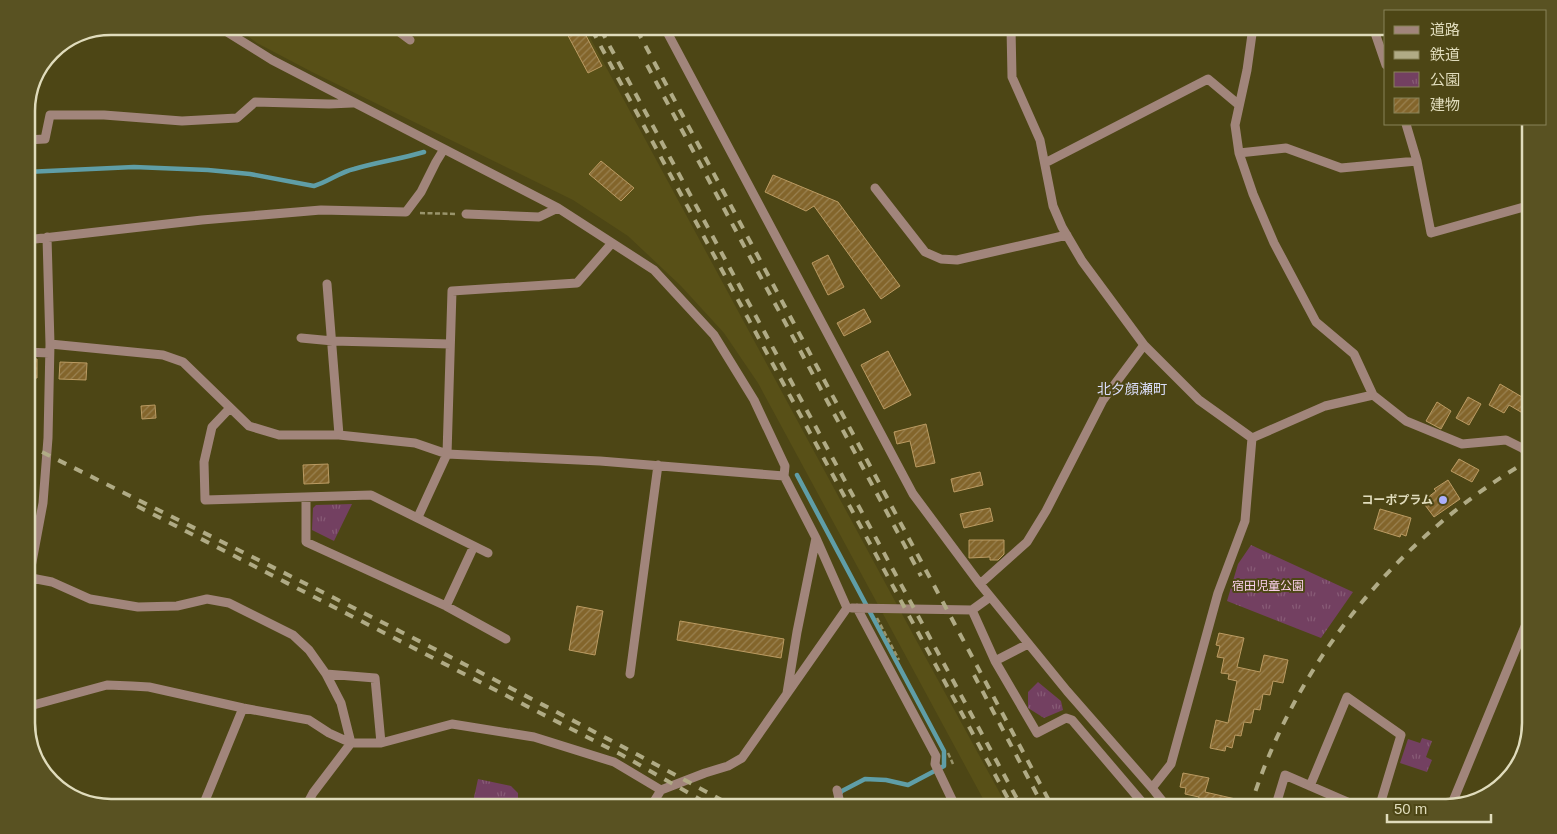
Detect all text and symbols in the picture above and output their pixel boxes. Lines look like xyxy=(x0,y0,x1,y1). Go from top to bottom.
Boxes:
legend xyxy=(1384,10,1547,125)
text: 道路 xyxy=(1430,21,1460,38)
text: 鉄道 xyxy=(1430,46,1460,63)
text: 公園 xyxy=(1430,71,1460,88)
text: 建物 xyxy=(1430,96,1460,113)
district label: 北夕顔瀬町 xyxy=(1097,381,1167,397)
place label: コーポプラム xyxy=(1361,493,1433,507)
marker: コーポプラム xyxy=(1437,494,1449,506)
park label: 宿田児童公園 xyxy=(1232,579,1304,593)
scale bar xyxy=(1387,792,1491,824)
text: 50 m xyxy=(1394,800,1427,817)

